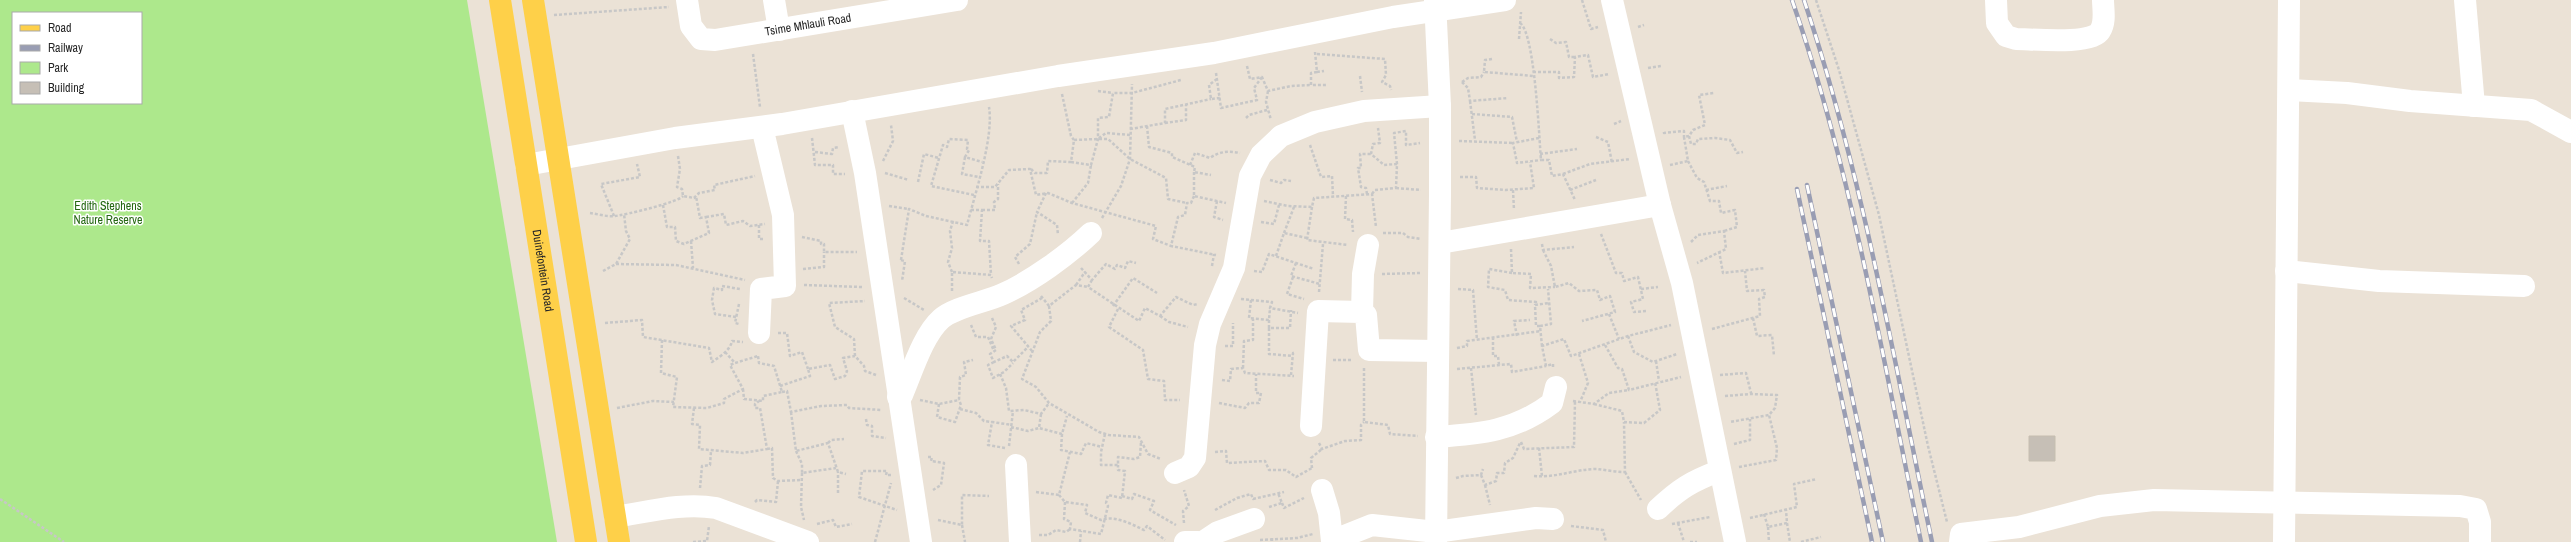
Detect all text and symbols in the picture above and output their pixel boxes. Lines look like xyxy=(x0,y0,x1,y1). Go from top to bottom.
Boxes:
street label: Tsime Mhlauli Road xyxy=(764,10,852,40)
legend xyxy=(12,12,142,104)
text: Road xyxy=(48,20,72,36)
text: Railway xyxy=(48,40,83,56)
text: Park xyxy=(48,60,68,76)
text: Building xyxy=(48,80,85,96)
park label: Edith Stephens Nature Reserve xyxy=(74,198,142,228)
street label: Duinefontein Road xyxy=(529,228,557,313)

